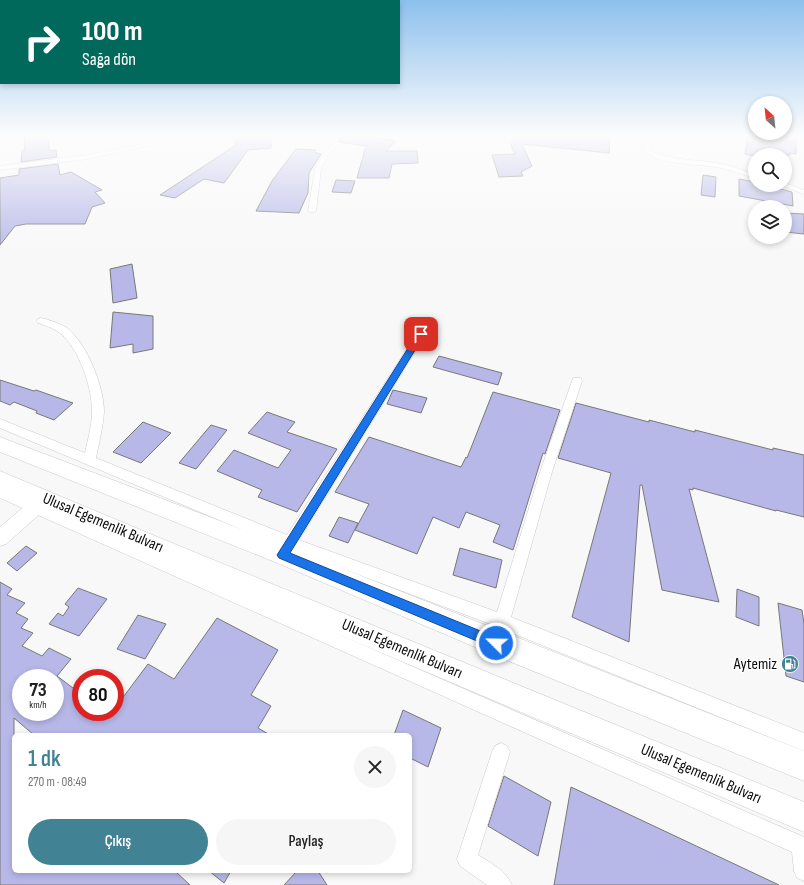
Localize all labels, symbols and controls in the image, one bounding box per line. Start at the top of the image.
text: 100 m [82,15,143,48]
icon: right [16,16,68,68]
text: Sağa dön [82,49,136,70]
north arrow [748,96,792,140]
map controls [748,96,792,244]
button: search [748,148,792,192]
button: layers [748,200,792,244]
pin [404,317,438,351]
icon: arrive [410,323,432,345]
street label: Ulusal Egemenlik Bulvarı [40,489,166,557]
street label: Ulusal Egemenlik Bulvarı [339,615,465,683]
position arrow [475,622,517,664]
fuel station icon: Aytemiz [780,654,800,674]
place label: Aytemiz [733,655,777,674]
speed limit sign: 80 [72,669,124,721]
text: 73 [29,678,47,702]
text: km/h [29,699,47,711]
street label: Ulusal Egemenlik Bulvarı [638,740,764,808]
text: 1 dk [28,744,61,773]
button: close [354,746,396,788]
text: 270 m · 08:49 [28,774,87,790]
button: Çıkış [28,819,208,865]
button: Paylaş [216,819,396,865]

